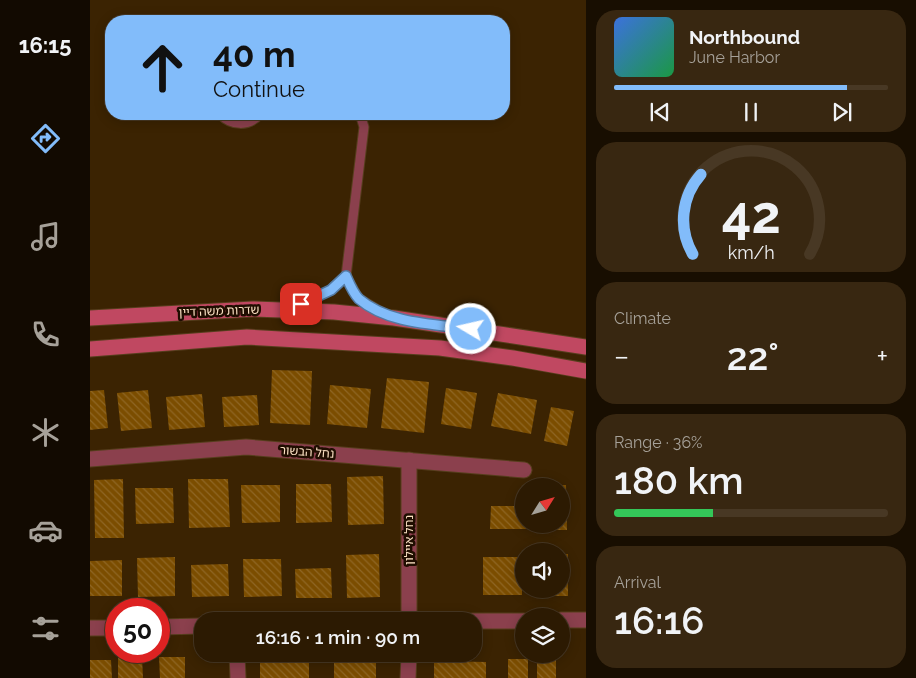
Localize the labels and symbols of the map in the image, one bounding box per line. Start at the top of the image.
pin [280,283,322,325]
position arrow [444,302,496,354]
street label: שדרות משה דיין [178,303,260,319]
street label: נחל הבשור [279,443,335,461]
north arrow [515,478,570,532]
street label: נחל איילון [402,515,416,565]
speed limit sign: 50 [105,598,170,663]

